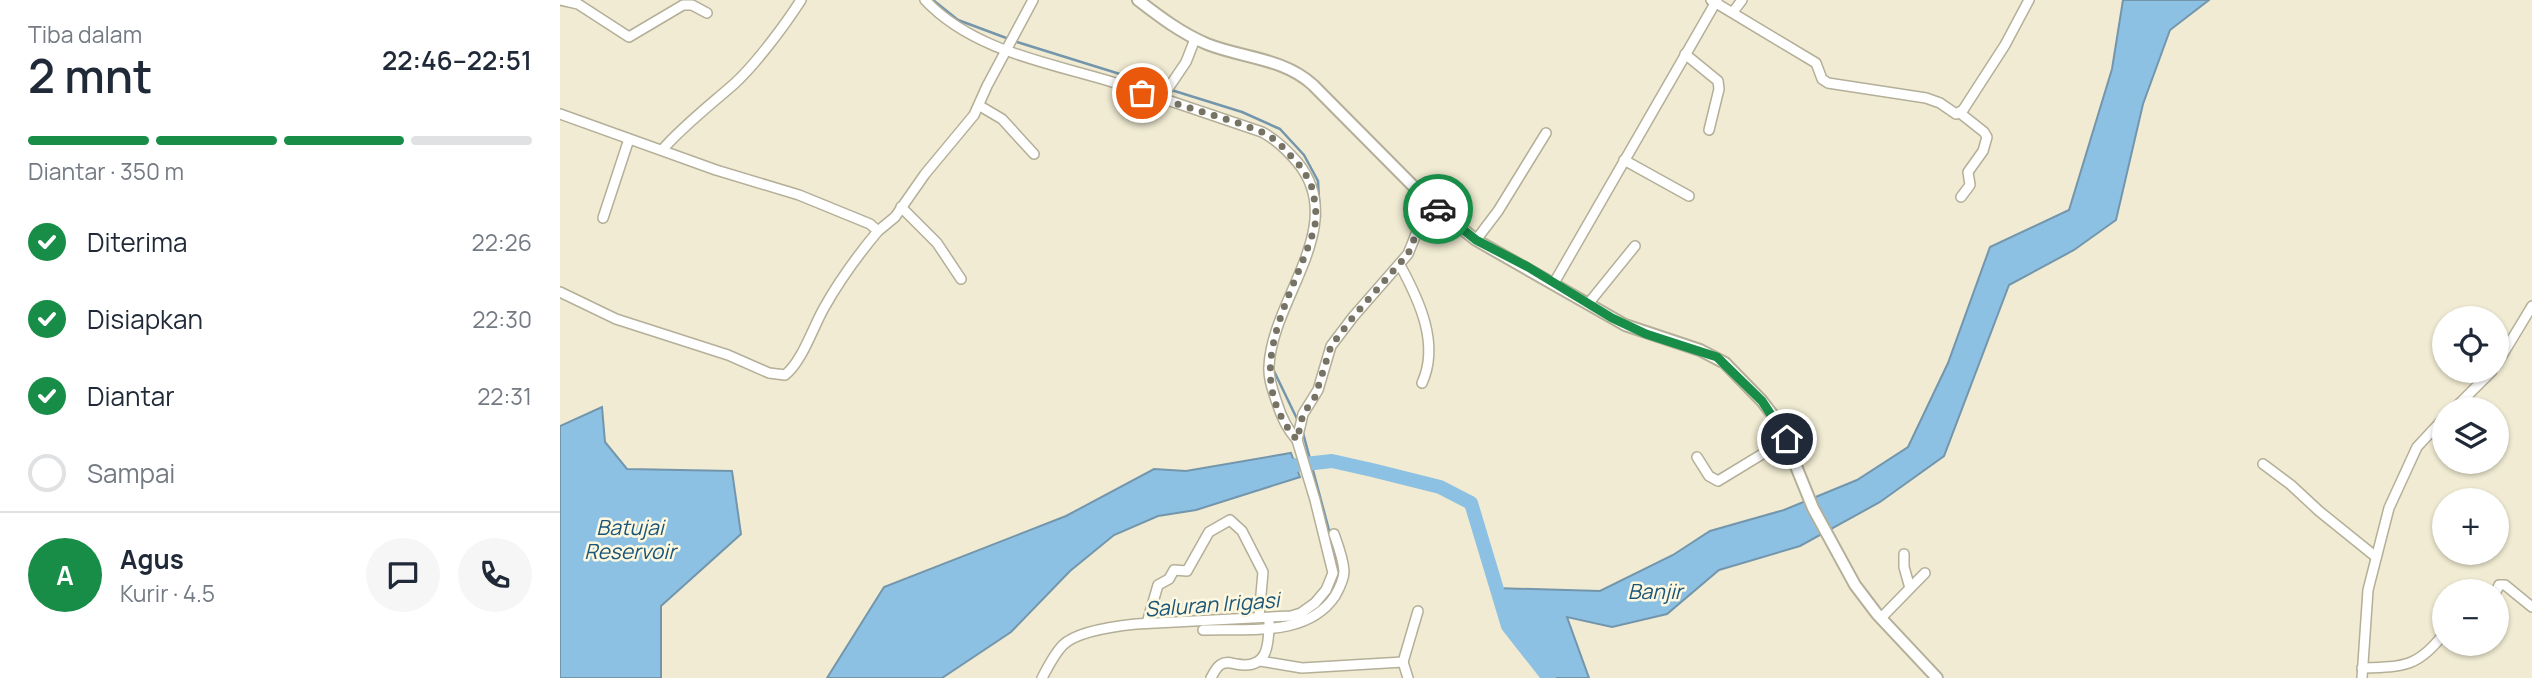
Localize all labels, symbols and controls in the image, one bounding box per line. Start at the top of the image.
text: Tiba dalam [28,18,142,50]
text: 22:46–22:51 [382,42,532,78]
text: 2 mnt [28,44,153,107]
pin [1112,63,1172,123]
icon: bag [1123,74,1161,112]
text: Diantar · 350 m [28,155,184,187]
courier [1403,174,1473,244]
icon: car [1419,190,1457,228]
icon: check [28,223,66,261]
text: Diterima [87,224,188,260]
text: 22:26 [472,226,532,258]
icon: check [28,300,66,338]
text: Disiapkan [87,301,203,337]
text: 22:30 [472,303,532,335]
map controls [2432,306,2509,656]
button: locate [2432,306,2509,383]
icon: check [28,377,66,415]
text: Diantar [87,378,175,414]
text: 22:31 [477,380,532,412]
button: layers [2432,397,2509,474]
pin [1757,409,1817,469]
icon: home [1768,420,1806,458]
text: Sampai [87,455,175,491]
button: + [2432,488,2509,565]
water label: Batujai Reservoir [584,513,678,565]
button: chat [366,538,440,612]
button: phone [458,538,532,612]
text: Agus [120,541,184,577]
text: A [56,557,74,593]
text: Kurir · 4.5 [120,577,215,609]
water label: Banjir [1628,577,1685,605]
button: − [2432,579,2509,656]
water label: Saluran Irigasi [1144,585,1283,623]

